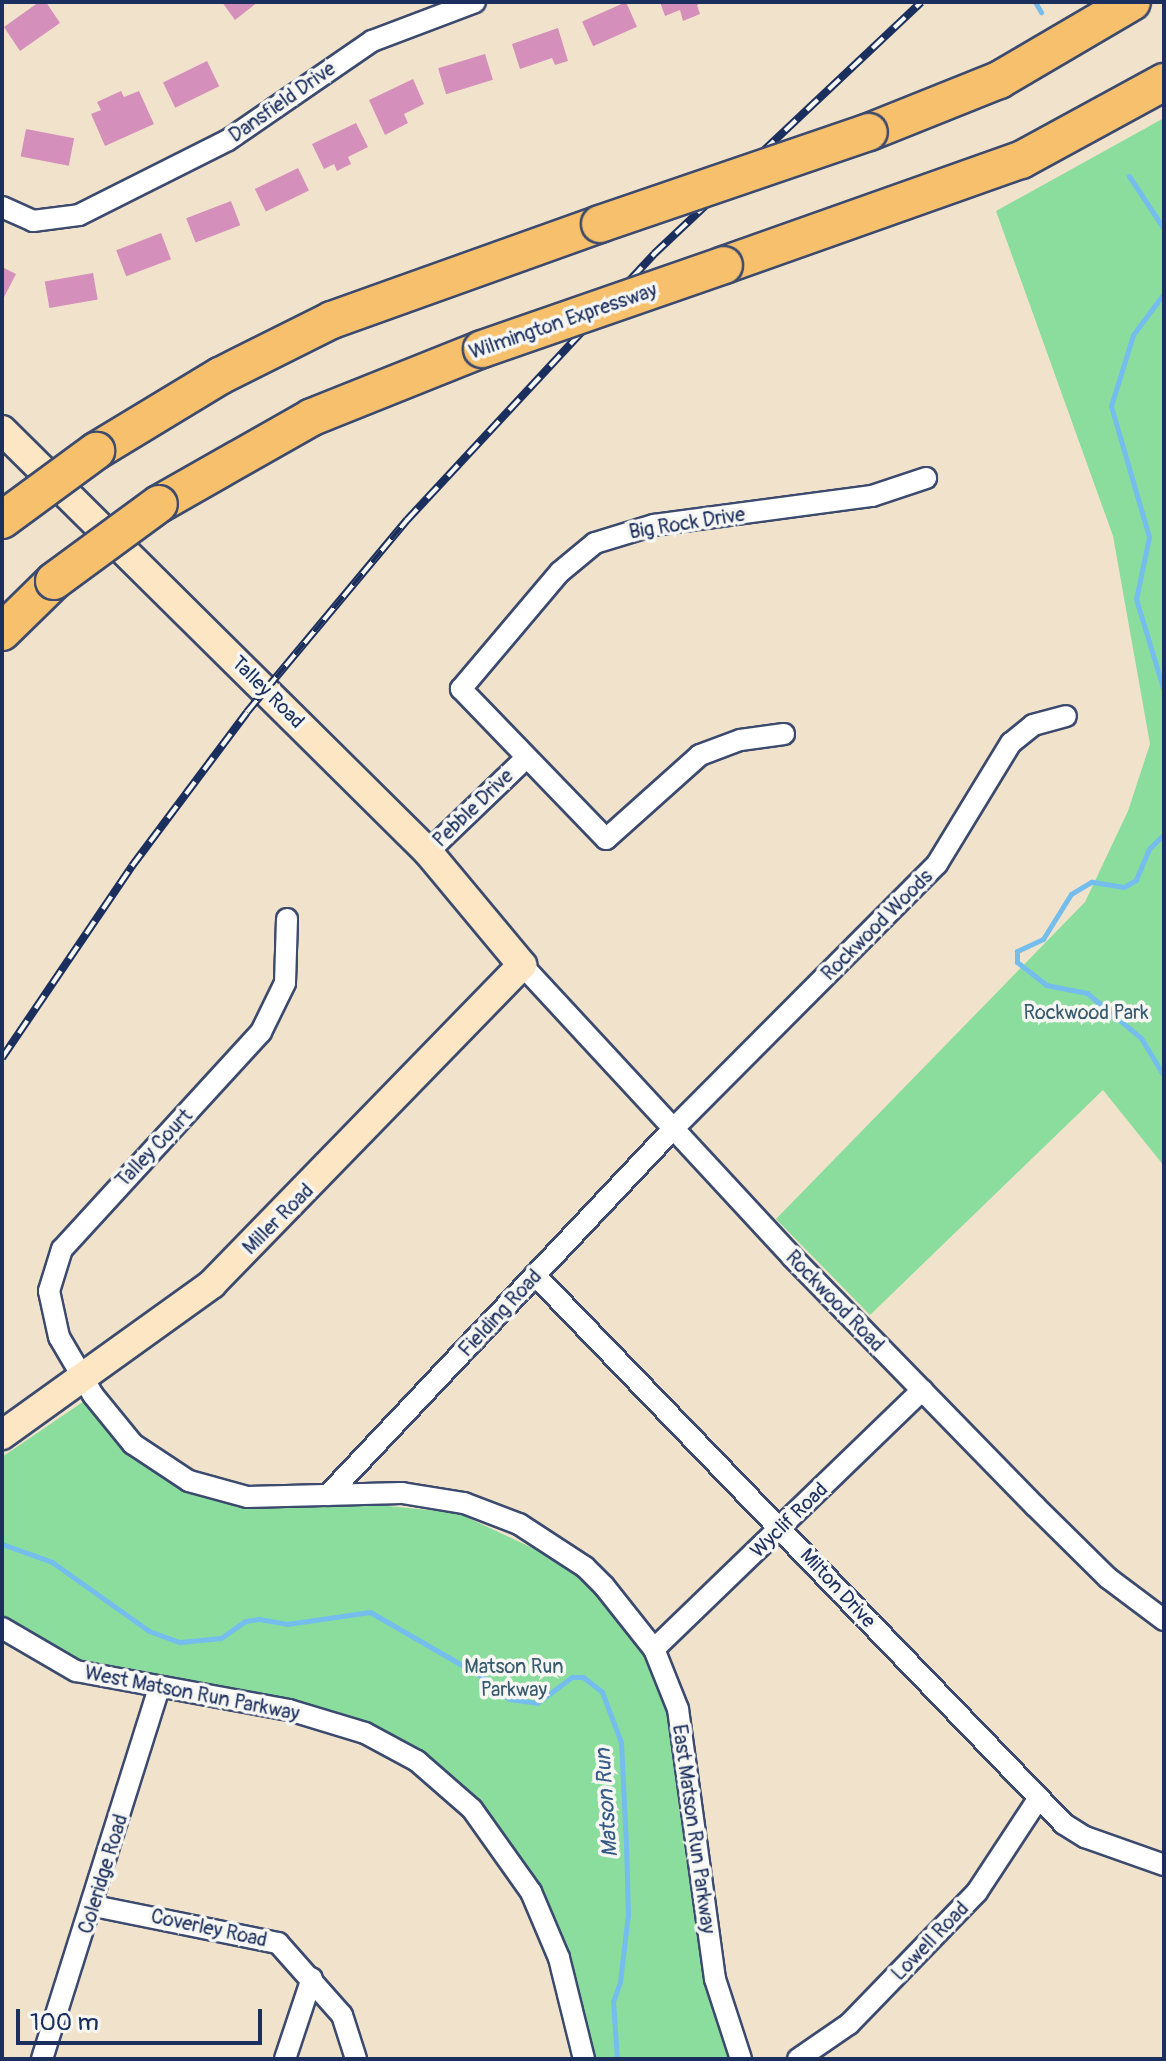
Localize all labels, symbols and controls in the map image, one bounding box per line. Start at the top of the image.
street label: Dansfield Drive [224,57,340,147]
street label: Wilmington Expressway [466,278,660,364]
street label: Big Rock Drive [627,502,747,544]
street label: Talley Road [227,651,309,733]
street label: Pebble Drive [428,764,518,852]
street label: Rockwood Woods [816,864,938,986]
park label: Rockwood Park [1024,1000,1148,1024]
street label: Talley Court [111,1104,197,1192]
street label: Miller Road [238,1179,318,1259]
street label: Rockwood Road [781,1245,889,1357]
street label: Fielding Road [454,1264,546,1362]
street label: Wyclif Road [745,1477,833,1563]
street label: Milton Drive [795,1543,881,1633]
park label: Matson Run Parkway [464,1655,564,1702]
street label: West Matson Run Parkway [83,1660,301,1726]
street label: East Matson Run Parkway [667,1723,721,1935]
water label: Matson Run [590,1748,624,1858]
street label: Coleridge Road [73,1811,133,1937]
street label: Lowell Road [886,1897,974,1985]
street label: Coverley Road [149,1904,269,1952]
scale bar [20,1993,266,2043]
text: 100 m [30,2008,99,2037]

